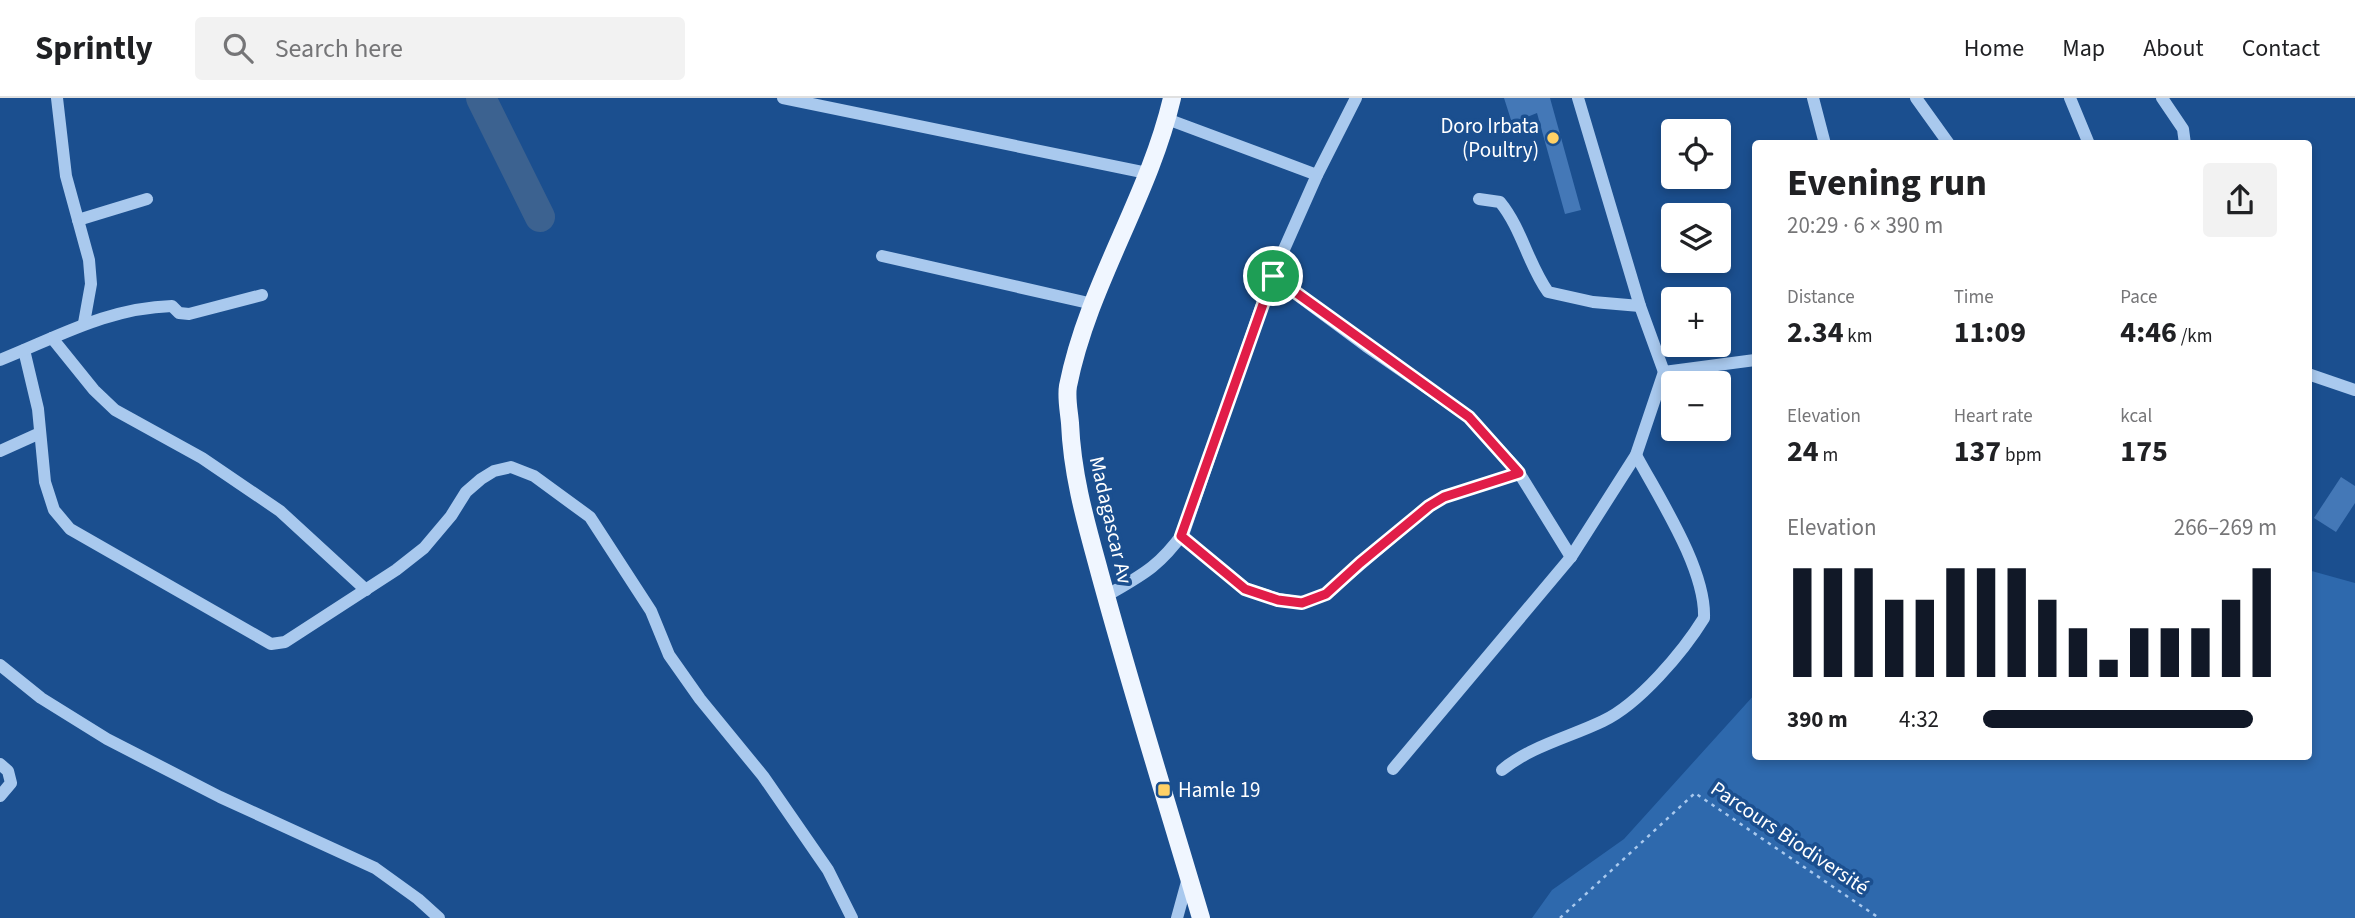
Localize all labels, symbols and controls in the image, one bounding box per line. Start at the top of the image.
search box [195,17,685,80]
text: Sprintly [35,25,153,72]
icon: search [219,29,257,67]
text: Search here [275,30,403,67]
text: Home [1964,31,2024,66]
text: Map [2062,31,2105,66]
text: About [2143,31,2204,66]
text: Contact [2242,31,2320,66]
place label: Doro Irbata (Poultry) [1440,111,1539,165]
map controls [1661,119,1731,441]
button: locate [1661,119,1731,189]
marker: Doro Irbata (Poultry) [1545,130,1561,146]
text: Evening run [1787,156,1987,210]
button: share [2203,163,2277,237]
button: layers [1661,203,1731,273]
text: 20:29 · 6 × 390 m [1787,209,1943,242]
pin [1243,246,1303,306]
icon: arrive [1254,257,1292,295]
text: Distance [1787,284,1855,311]
text: Time [1954,284,1994,311]
text: Pace [2120,284,2158,311]
button: + [1661,287,1731,357]
text: 2.34 [1787,311,1844,354]
text: 11:09 [1954,311,2026,354]
text: 4:46 [2120,311,2177,354]
text: km [1844,323,1873,350]
text: /km [2177,323,2212,350]
button: − [1661,371,1731,441]
text: Elevation [1787,403,1861,430]
text: Heart rate [1954,403,2033,430]
text: kcal [2120,403,2152,430]
text: 24 [1787,430,1819,473]
text: 137 [1954,430,2001,473]
text: 175 [2120,430,2168,473]
text: m [1819,442,1838,469]
text: bpm [2001,442,2042,469]
street label: Madagascar Av [1082,453,1140,587]
text: Elevation [1787,511,1877,544]
text: 266–269 m [2174,511,2277,544]
text: 390 m [1787,703,1848,736]
text: 4:32 [1899,703,1939,736]
street label: Parcours Biodiversité [1705,774,1875,902]
place label: Hamle 19 [1178,775,1261,805]
marker: Hamle 19 [1156,782,1172,798]

